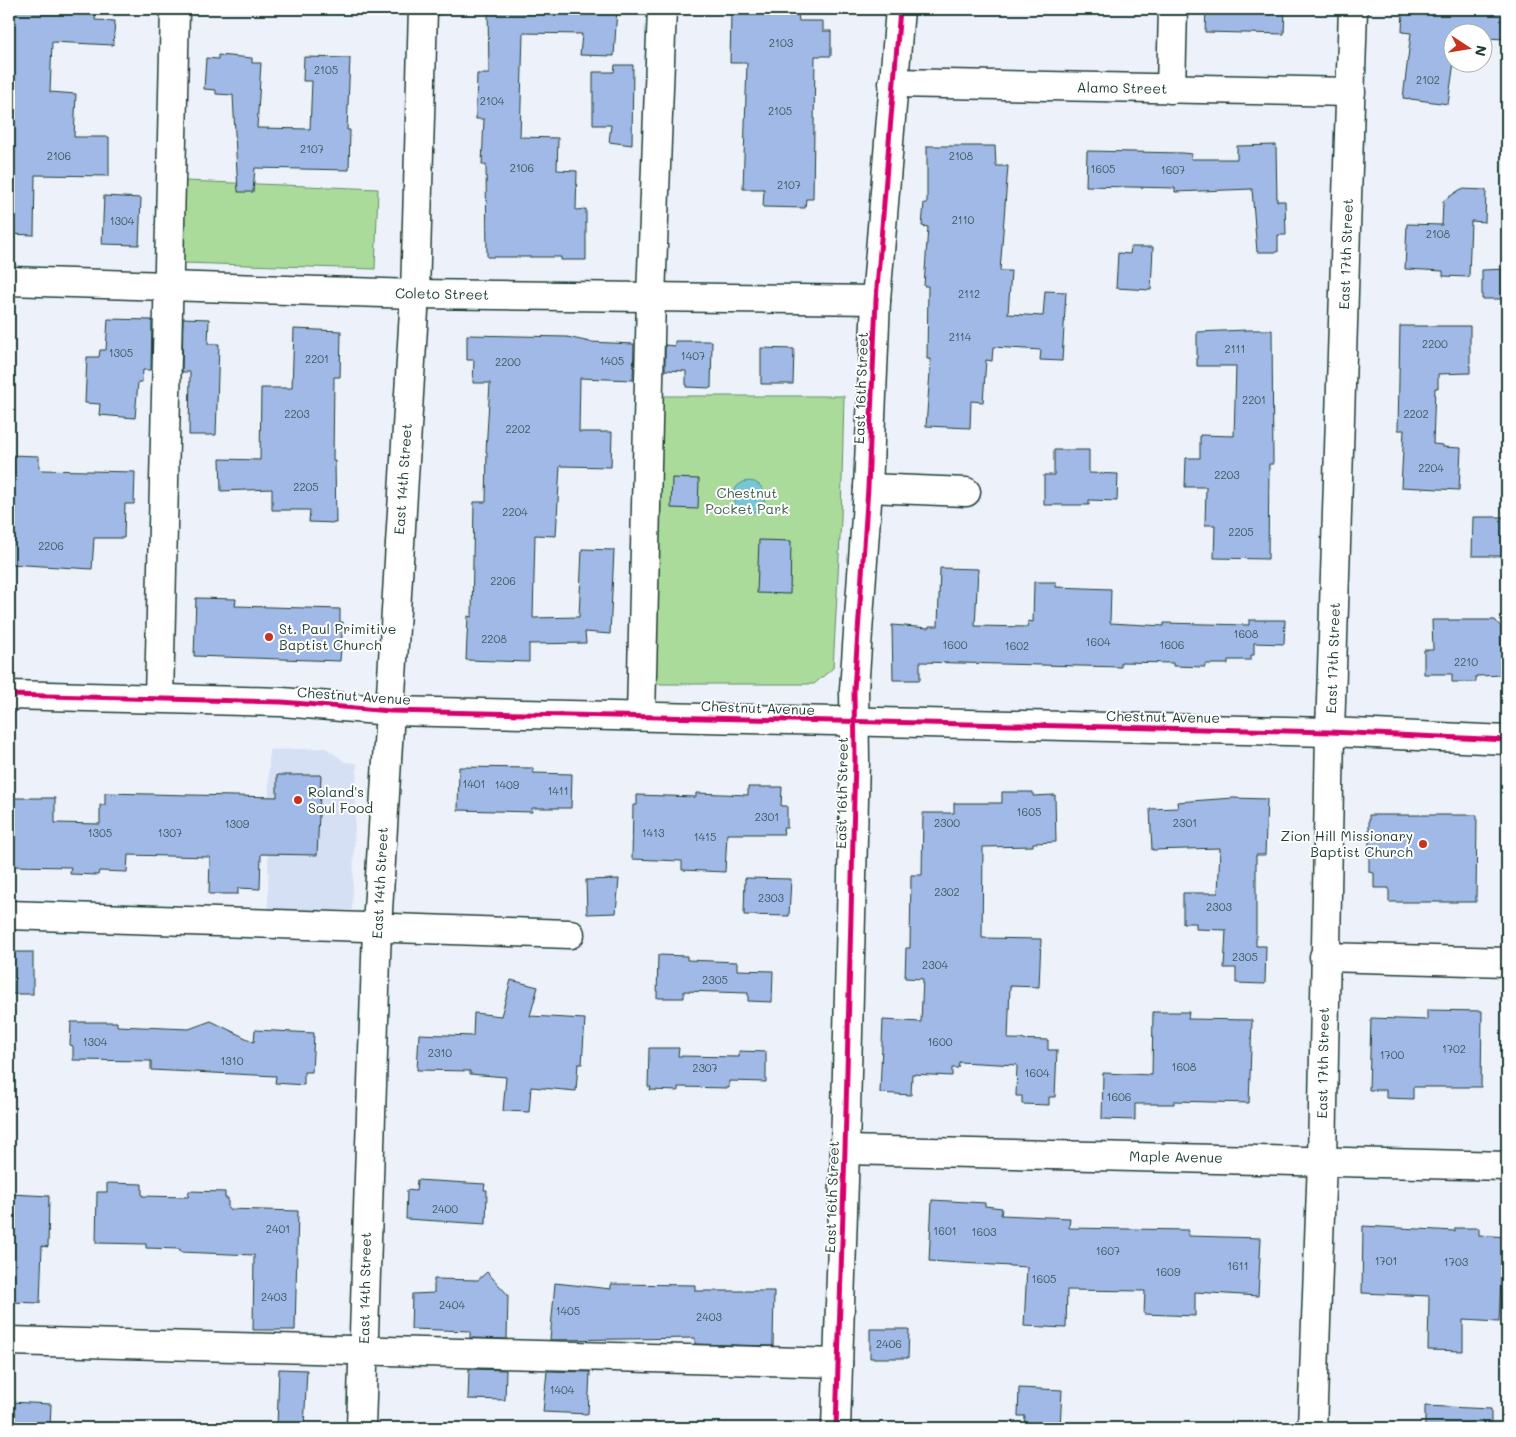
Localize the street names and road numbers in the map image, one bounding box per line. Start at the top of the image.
street label: Alamo Street [1077,77,1167,98]
street label: East 17th Street [1334,198,1357,310]
street label: Coleto Street [395,283,489,304]
street label: East 16th Street [849,332,872,444]
street label: East 14th Street [389,423,416,535]
street label: East 17th Street [1321,602,1344,714]
street label: Chestnut Avenue [297,682,412,709]
street label: Chestnut Avenue [701,696,815,719]
street label: Chestnut Avenue [1106,706,1220,727]
street label: East 16th Street [831,737,852,849]
street label: East 14th Street [367,827,392,939]
street label: East 17th Street [1312,1007,1333,1119]
street label: East 16th Street [820,1141,843,1253]
street label: Maple Avenue [1129,1146,1223,1167]
street label: East 14th Street [354,1232,375,1344]

